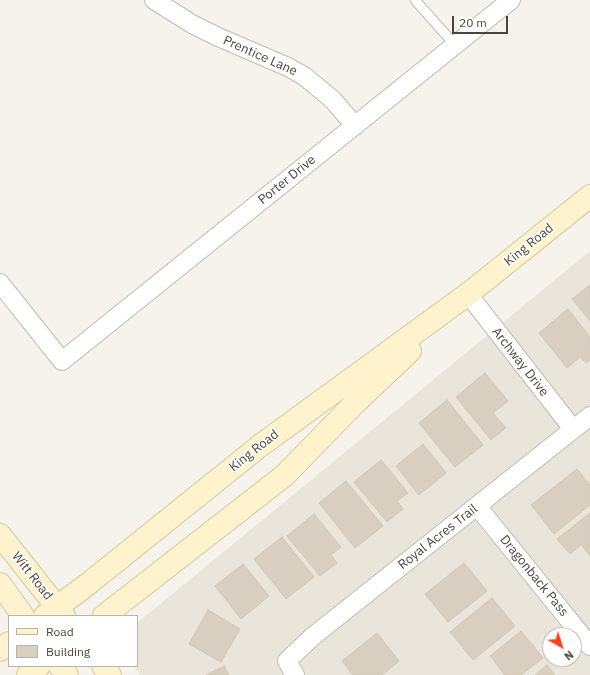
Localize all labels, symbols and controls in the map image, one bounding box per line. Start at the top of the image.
scale bar [454,8,510,34]
text: 20 m [459,15,487,30]
street label: Prentice Lane [221,33,299,79]
street label: Porter Drive [255,152,319,208]
street label: King Road [501,220,557,270]
street label: Archway Drive [488,324,552,400]
street label: King Road [226,427,282,475]
street label: Royal Acres Trail [395,501,481,573]
street label: Dragonback Pass [496,532,572,620]
street label: Witt Road [8,549,56,603]
legend [8,615,138,667]
text: Road [46,624,74,639]
north arrow [542,627,582,667]
text: Building [46,644,90,659]
text: N [561,648,576,663]

